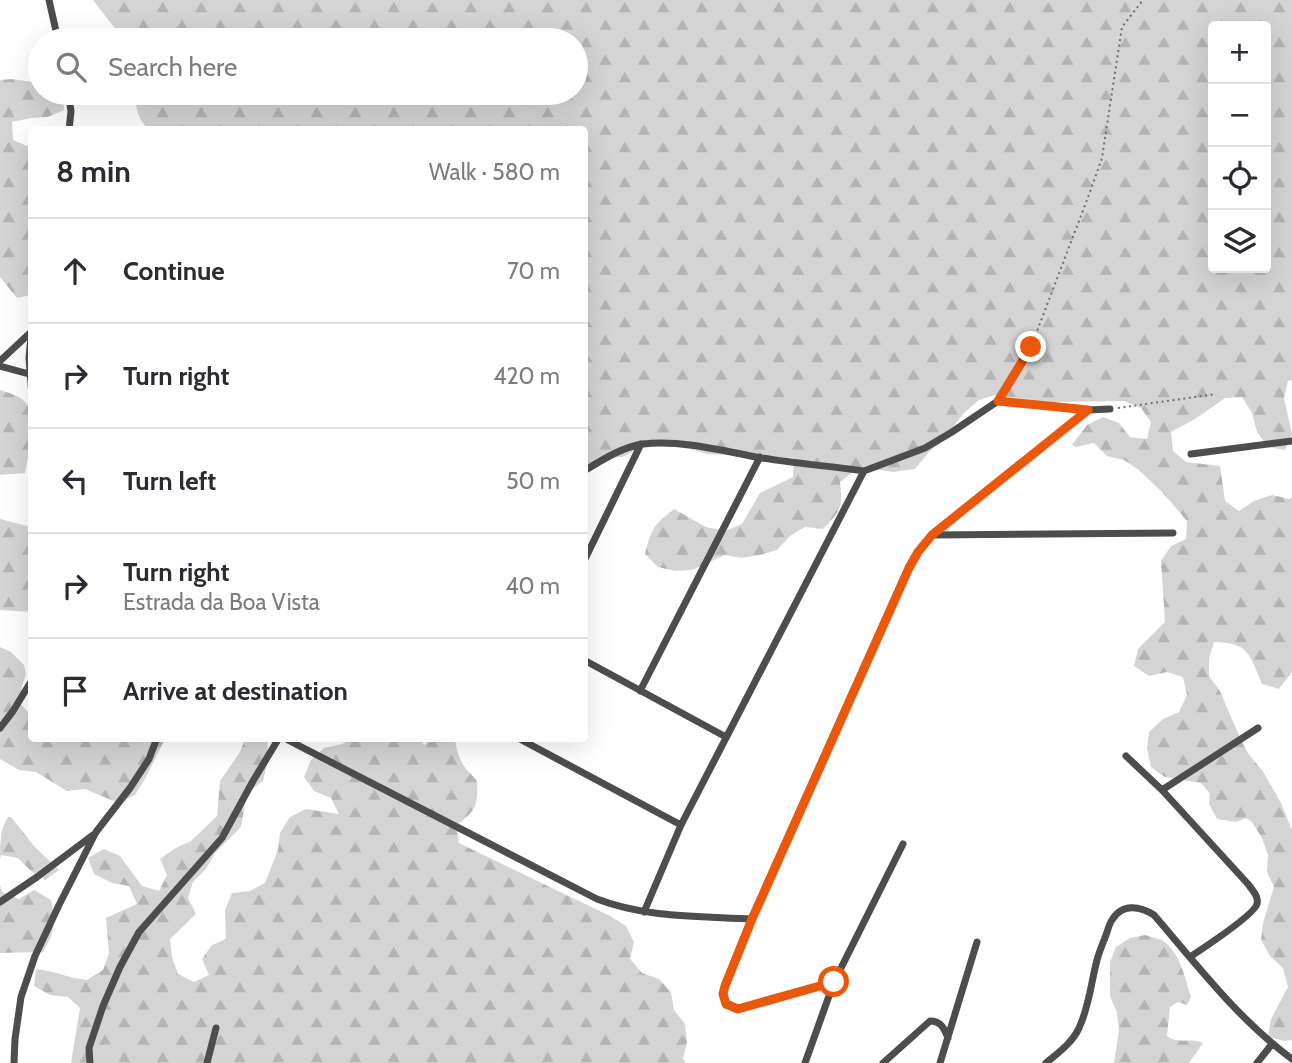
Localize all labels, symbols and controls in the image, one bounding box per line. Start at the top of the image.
map controls [1208,21,1271,273]
button: + [1208,21,1271,84]
search box [28,28,588,105]
icon: search [52,48,90,86]
text: Search here [108,51,237,83]
button: − [1208,84,1271,147]
button: locate [1208,147,1271,210]
text: 8 min [56,153,131,190]
text: Walk · 580 m [429,158,560,186]
button: layers [1208,210,1271,273]
icon: ahead [56,252,94,290]
text: Continue [123,255,225,287]
text: 70 m [507,257,560,285]
route end [1015,331,1046,362]
icon: right [56,357,94,395]
text: Turn right [123,360,229,392]
text: 420 m [493,362,560,390]
icon: left [56,462,94,500]
text: Turn left [123,465,216,497]
text: 50 m [506,467,560,495]
text: Turn right [123,556,229,588]
icon: right [56,567,94,605]
text: 40 m [505,572,560,600]
text: Estrada da Boa Vista [123,588,320,616]
icon: arrive [56,672,94,710]
text: Arrive at destination [123,675,348,707]
route start [818,966,849,997]

